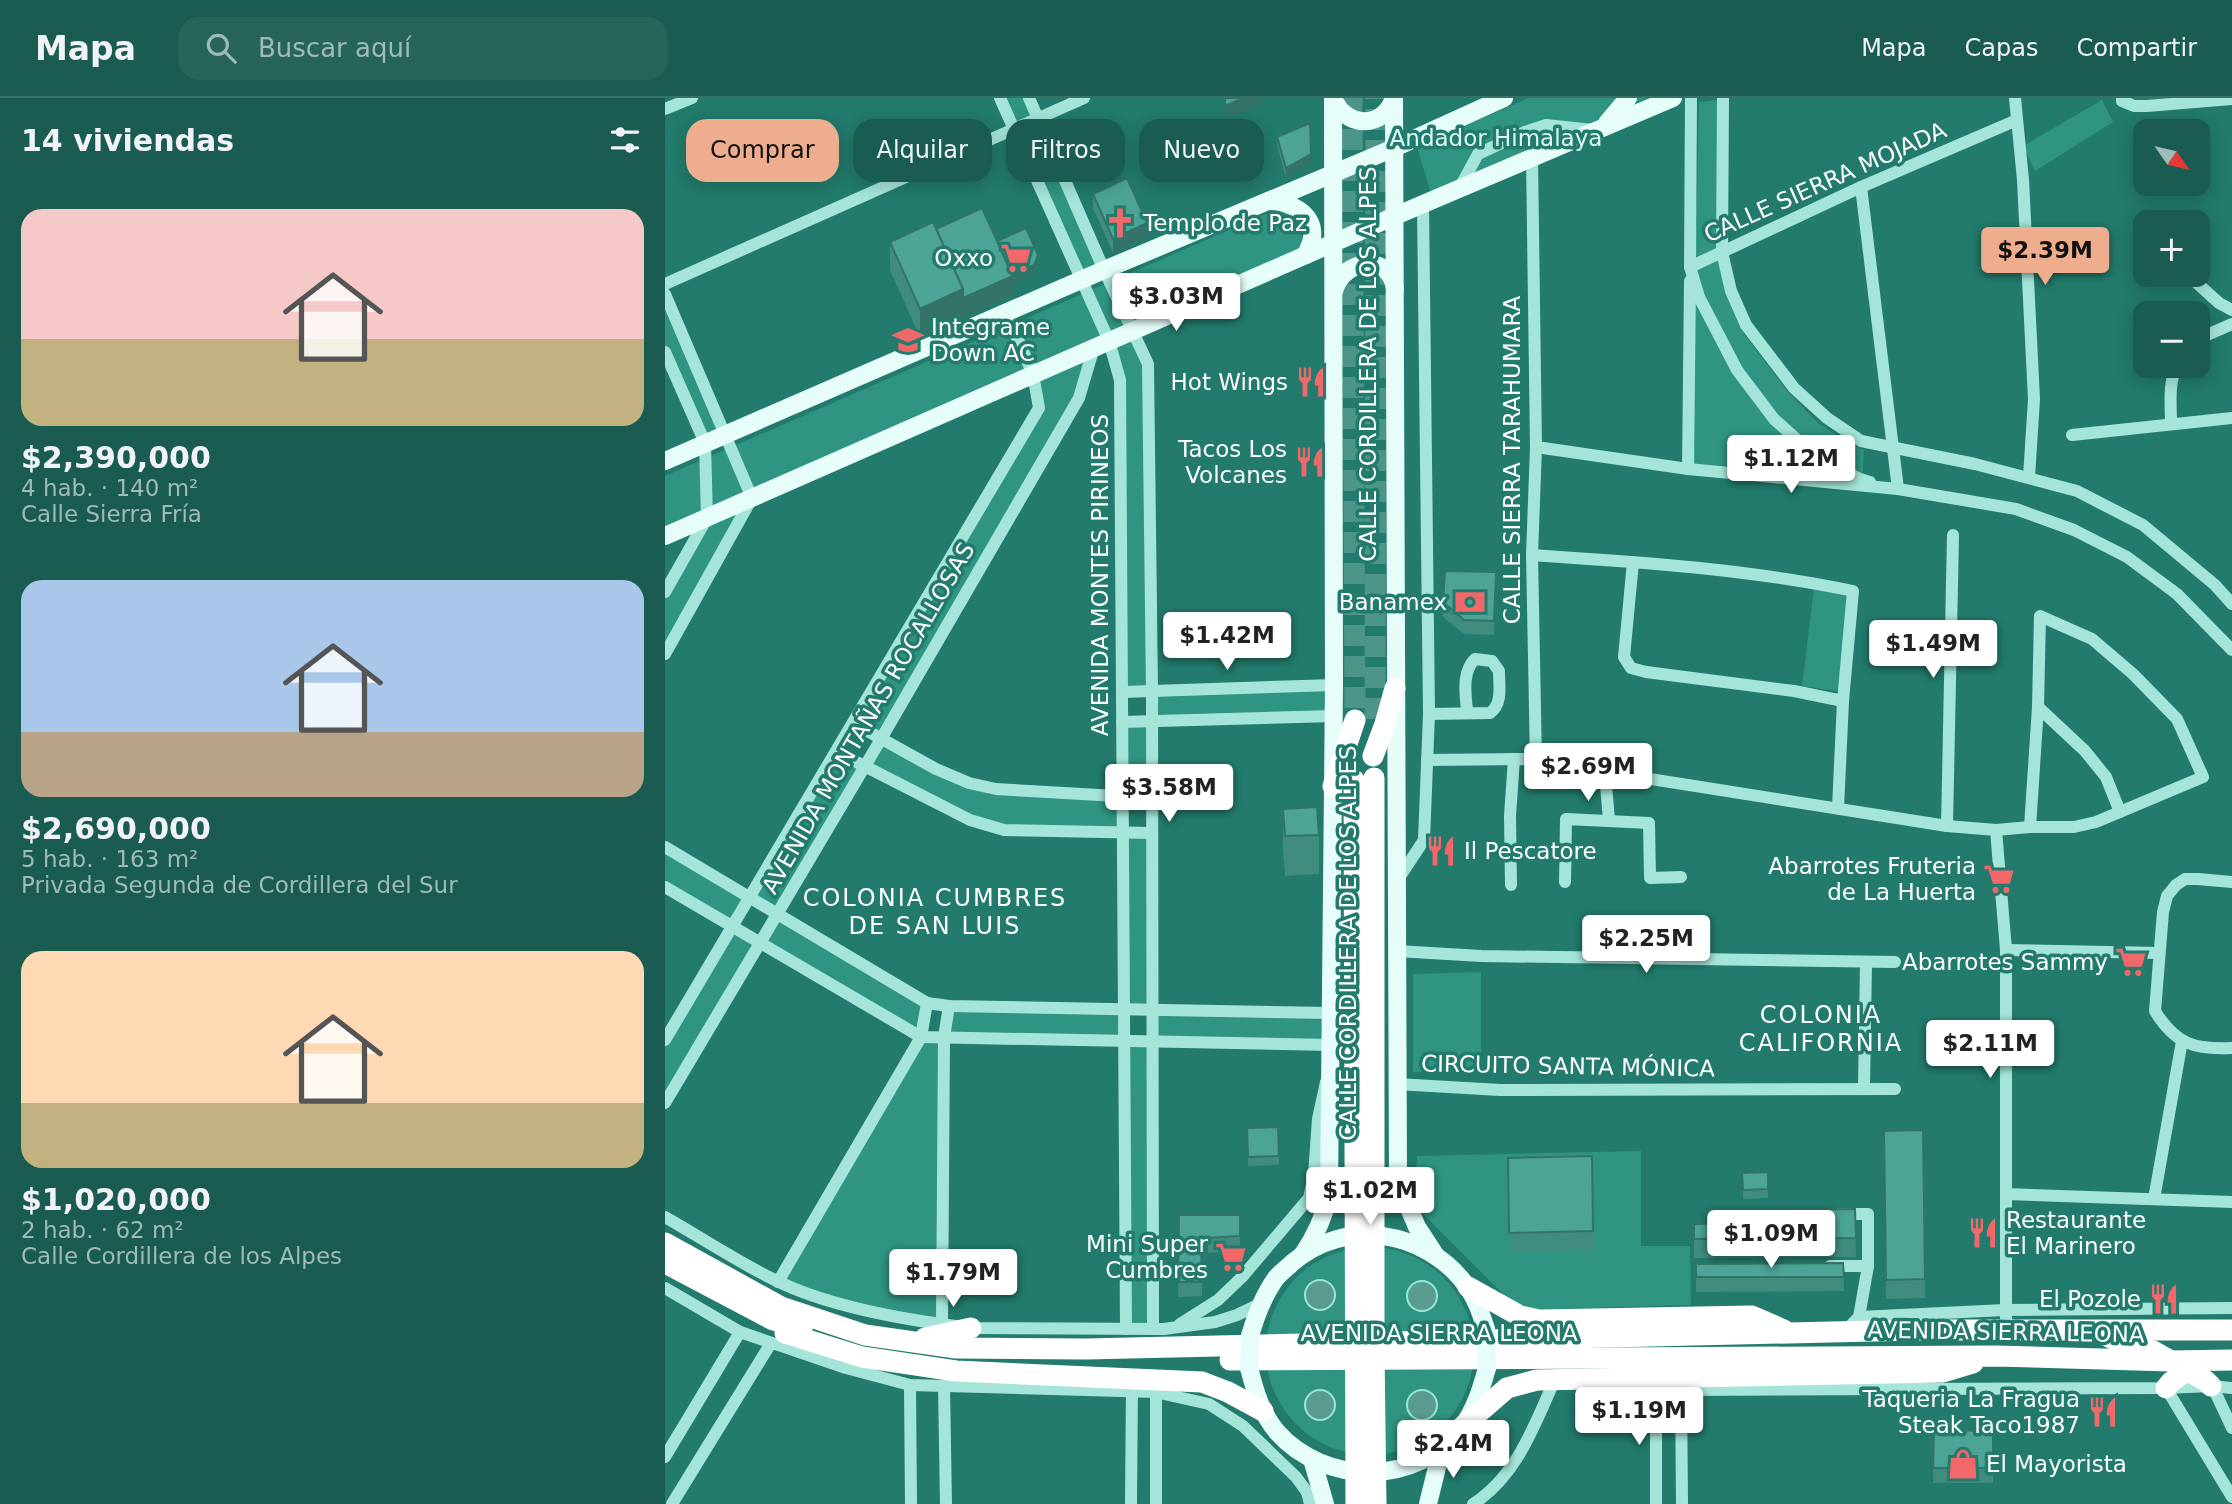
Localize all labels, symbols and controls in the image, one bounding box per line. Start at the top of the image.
search box [178,17,668,80]
text: Mapa [35,29,136,68]
icon: search [202,29,240,67]
text: Buscar aquí [258,33,411,63]
text: Mapa [1861,34,1927,62]
text: Capas [1965,34,2038,62]
text: Compartir [2076,34,2197,62]
street label: CALLE SIERRA MOJADA [1700,117,1950,247]
chip: Comprar [686,119,839,182]
chip: Alquilar [853,119,992,182]
chip: Filtros [1006,119,1125,182]
chip: Nuevo [1139,119,1264,182]
north arrow [2133,119,2210,196]
map controls [2133,119,2210,378]
icon: filters [606,121,644,159]
text: 14 viviendas [21,123,234,158]
park label: Andador Himalaya [1390,125,1602,151]
street label: CALLE CORDILLERA DE LOS ALPES [1355,166,1381,562]
church icon: Templo de Paz [1103,206,1137,240]
place label: Templo de Paz [1142,210,1307,236]
button: + [2133,210,2210,287]
pin: $2.39M [1988,228,2102,287]
text: $2.39M [1997,237,2093,263]
supermarket icon: Oxxo [999,241,1033,275]
place label: Oxxo [934,245,993,271]
icon: home [270,254,396,380]
pin: $3.03M [1119,274,1233,333]
text: $3.03M [1128,283,1224,309]
street label: CALLE SIERRA TARAHUMARA [1499,295,1525,624]
button: − [2133,301,2210,378]
place label: Integrame Down AC [931,314,1050,366]
school or university icon: Integrame Down AC [891,323,925,357]
restaurant icon: Hot Wings [1294,365,1328,399]
place label: Hot Wings [1171,369,1288,395]
street label: AVENIDA MONTES PIRINEOS [1087,414,1113,736]
place label: Tacos Los Volcanes [1177,436,1287,488]
pin: $1.12M [1734,436,1848,495]
text: $2,390,000 [21,440,211,475]
restaurant icon: Tacos Los Volcanes [1293,445,1327,479]
text: $1.12M [1743,445,1839,471]
text: 4 hab. · 140 m² [21,475,198,501]
text: Calle Sierra Fría [21,501,202,527]
street label: AVENIDA MONTAÑAS ROCALLOSAS [756,537,980,898]
bank icon: Banamex [1453,585,1487,619]
place label: Banamex [1339,589,1447,615]
pin: $1.42M [1170,612,1284,672]
pin: $1.49M [1876,620,1990,680]
text: $1.42M [1179,622,1275,648]
icon: home [270,625,396,751]
text: $1.49M [1885,630,1981,656]
pin: $2.69M [1531,744,1645,803]
street label: CALLE CORDILLERA DE LOS ALPES [1335,745,1361,1141]
text: $2.69M [1540,753,1636,779]
pin: $3.58M [1112,764,1226,824]
text: $3.58M [1121,774,1217,800]
text: $2,690,000 [21,811,211,846]
restaurant icon: Il Pescatore [1424,834,1458,868]
place label: Il Pescatore [1464,838,1597,864]
text: 5 hab. · 163 m² [21,846,198,872]
place label: Abarrotes Fruteria de La Huerta [1768,853,1976,905]
supermarket icon: Abarrotes Fruteria de La Huerta [1982,862,2016,896]
text: Privada Segunda de Cordillera del Sur [21,872,458,898]
district label: COLONIA CUMBRES DE SAN LUIS [803,884,1067,940]
pin: $2.25M [1589,916,1703,975]
text: $2.25M [1598,925,1694,951]
supermarket icon: Abarrotes Sammy [2114,945,2148,979]
place label: Abarrotes Sammy [1902,949,2108,975]
icon: home [270,996,396,1122]
district label: COLONIA CALIFORNIA [1739,1001,1903,1057]
pin: $2.11M [1933,1020,2047,1080]
text: $2.11M [1942,1030,2038,1056]
street label: CIRCUITO SANTA MÓNICA [1421,1049,1715,1082]
pin: $1.02M [1313,1168,1427,1227]
text: $1.02M [1322,1177,1418,1203]
text: $1,020,000 [21,1182,211,1217]
place label: Restaurante El Marinero [2006,1207,2146,1259]
pin: $1.09M [1714,1210,1828,1270]
restaurant icon: Restaurante El Marinero [1966,1216,2000,1250]
text: 2 hab. · 62 m² [21,1217,184,1243]
text: $1.09M [1723,1220,1819,1246]
place label: Mini Super Cumbres [1086,1231,1209,1283]
supermarket icon: Mini Super Cumbres [1214,1240,1248,1274]
text: Calle Cordillera de los Alpes [21,1243,342,1269]
pin: $1.79M [896,1250,1010,1309]
text: $1.79M [905,1259,1001,1285]
restaurant icon: El Pozole [2147,1282,2181,1316]
place label: El Pozole [2039,1286,2141,1312]
street label: AVENIDA SIERRA LEONA [1867,1317,2145,1347]
street label: AVENIDA SIERRA LEONA [1300,1320,1578,1346]
place label: Taqueria La Fragua Steak Taco1987 [1861,1386,2080,1438]
pin: $1.19M [1582,1388,1696,1447]
restaurant icon: Taqueria La Fragua Steak Taco1987 [2086,1395,2120,1429]
text: $1.19M [1591,1397,1687,1423]
pin: $2.4M [1404,1420,1502,1480]
text: $2.4M [1413,1430,1493,1456]
shop icon: El Mayorista [1946,1447,1980,1481]
place label: El Mayorista [1986,1451,2127,1477]

